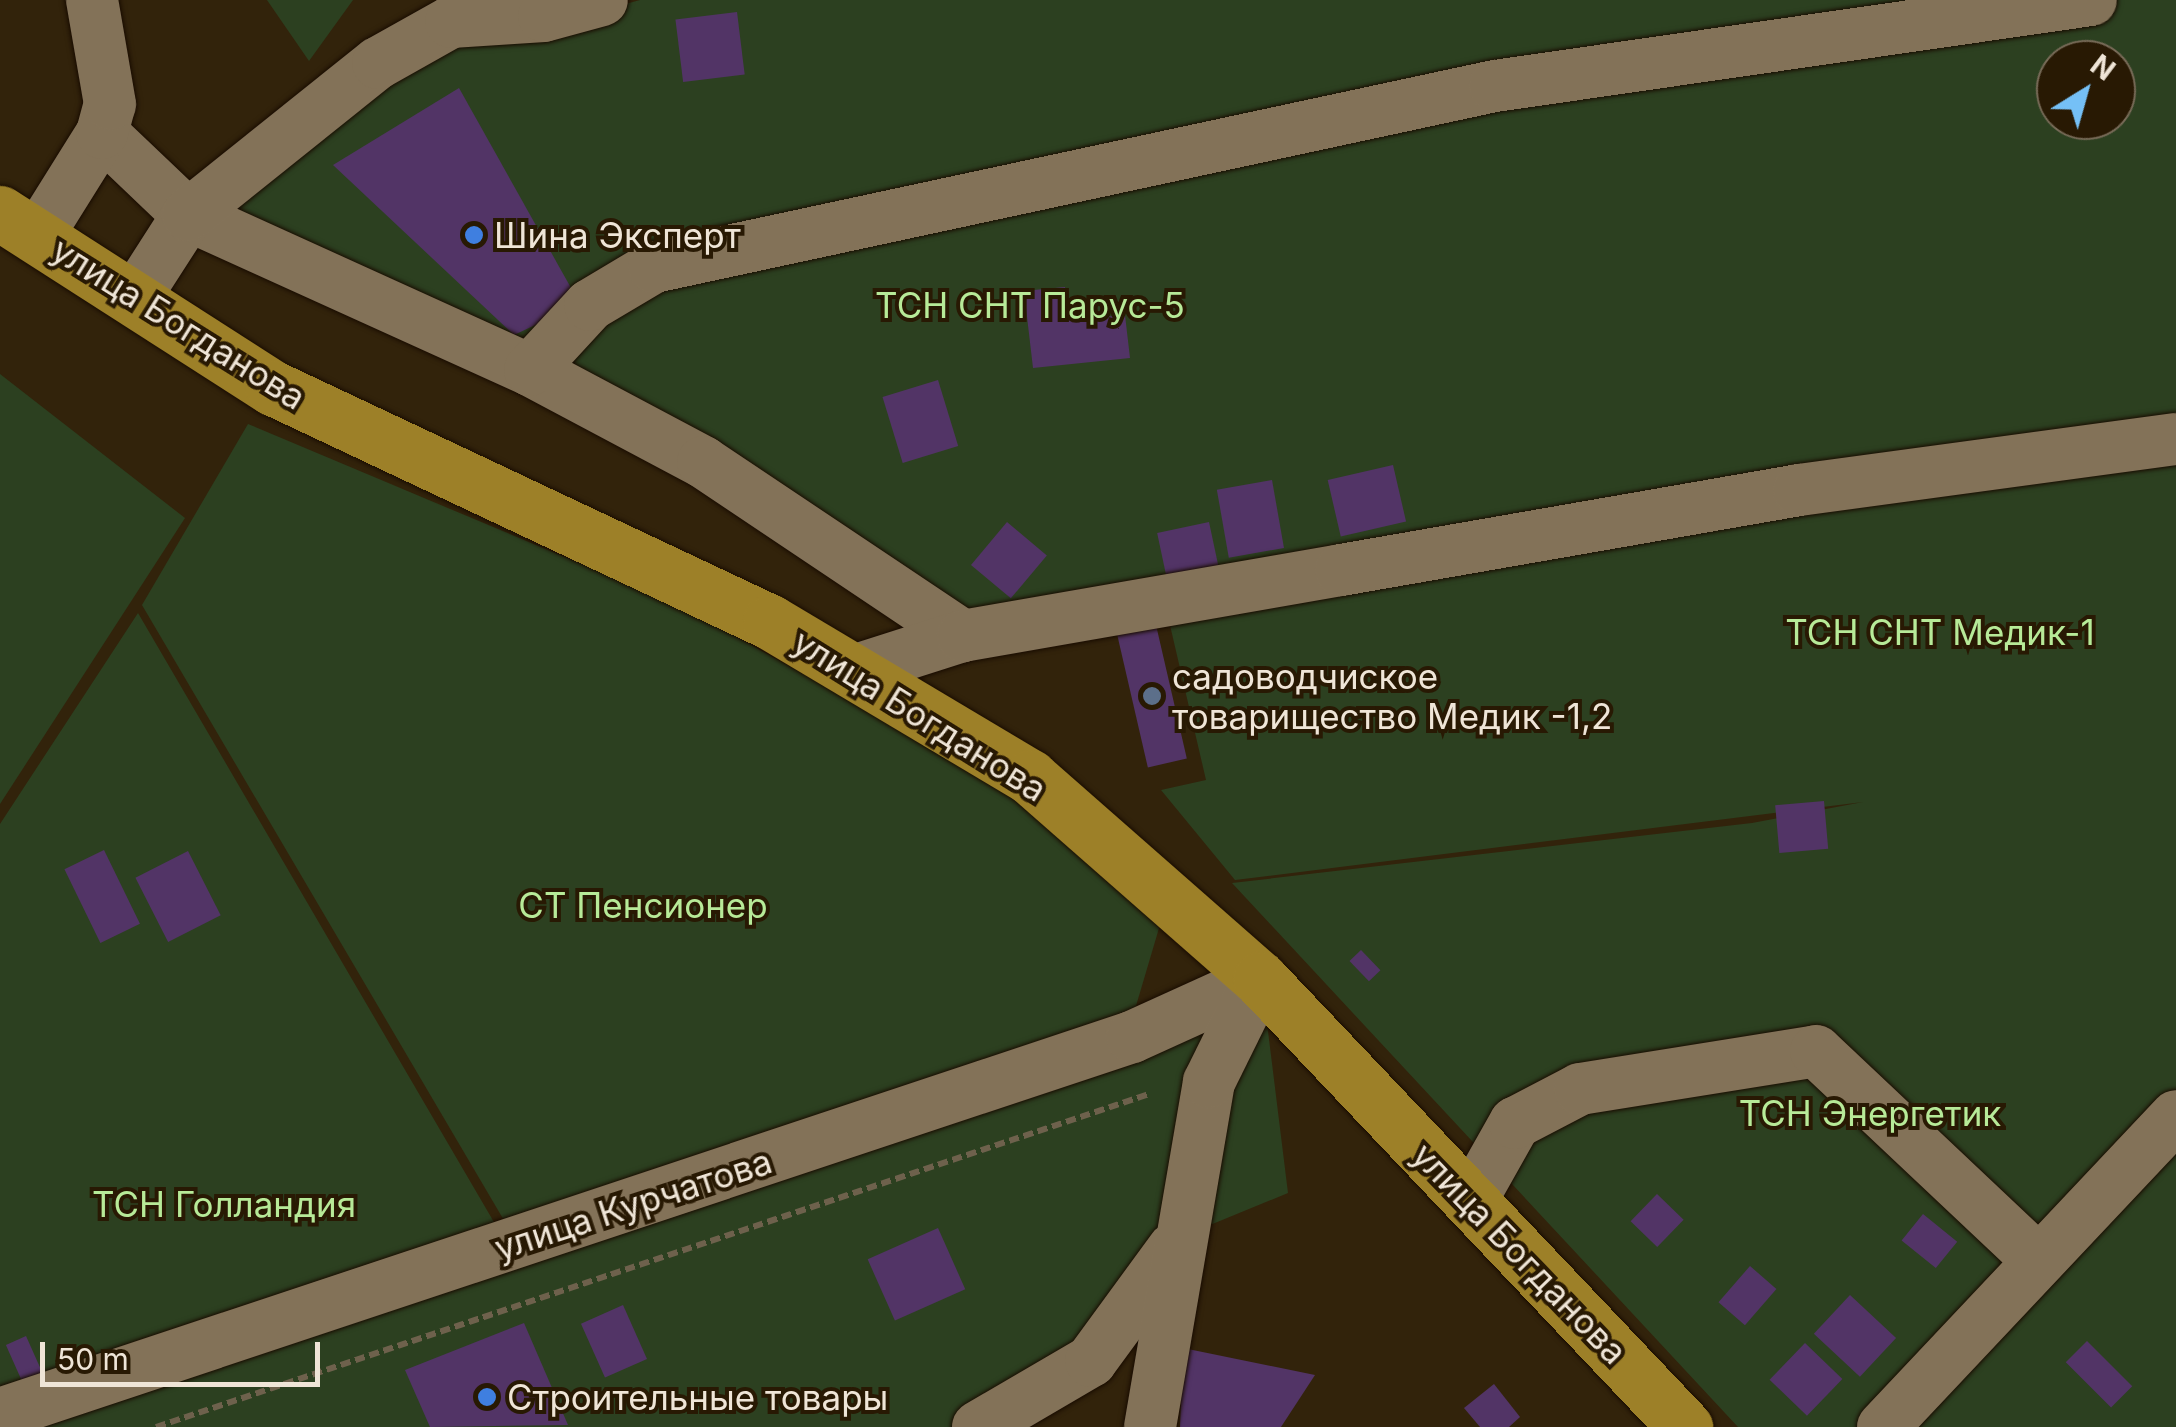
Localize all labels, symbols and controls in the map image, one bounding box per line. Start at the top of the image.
north arrow [2036,40,2136,140]
text: N [2084,48,2122,88]
place label: Шина Эксперт [494,214,741,256]
marker: Шина Эксперт [463,224,485,246]
street label: улица Богданова [45,228,313,418]
park label: ТСН СНТ Парус-5 [875,284,1185,326]
park label: ТСН СНТ Медик-1 [1785,611,2095,653]
street label: улица Богданова [786,620,1054,810]
place label: садоводчиское товарищество Медик -1,2 [1172,655,1612,737]
marker: садоводчиское товарищество Медик -1,2 [1141,685,1163,707]
park label: СТ Пенсионер [518,884,768,926]
park label: ТСН Энергетик [1739,1092,2001,1134]
street label: улица Богданова [1404,1134,1636,1372]
street label: улица Курчатова [489,1139,777,1269]
park label: ТСН Голландия [92,1183,356,1225]
scale bar [45,1322,325,1384]
text: 50 m [57,1341,129,1377]
place label: Строительные товары [507,1376,888,1418]
marker: Строительные товары [476,1386,498,1408]

